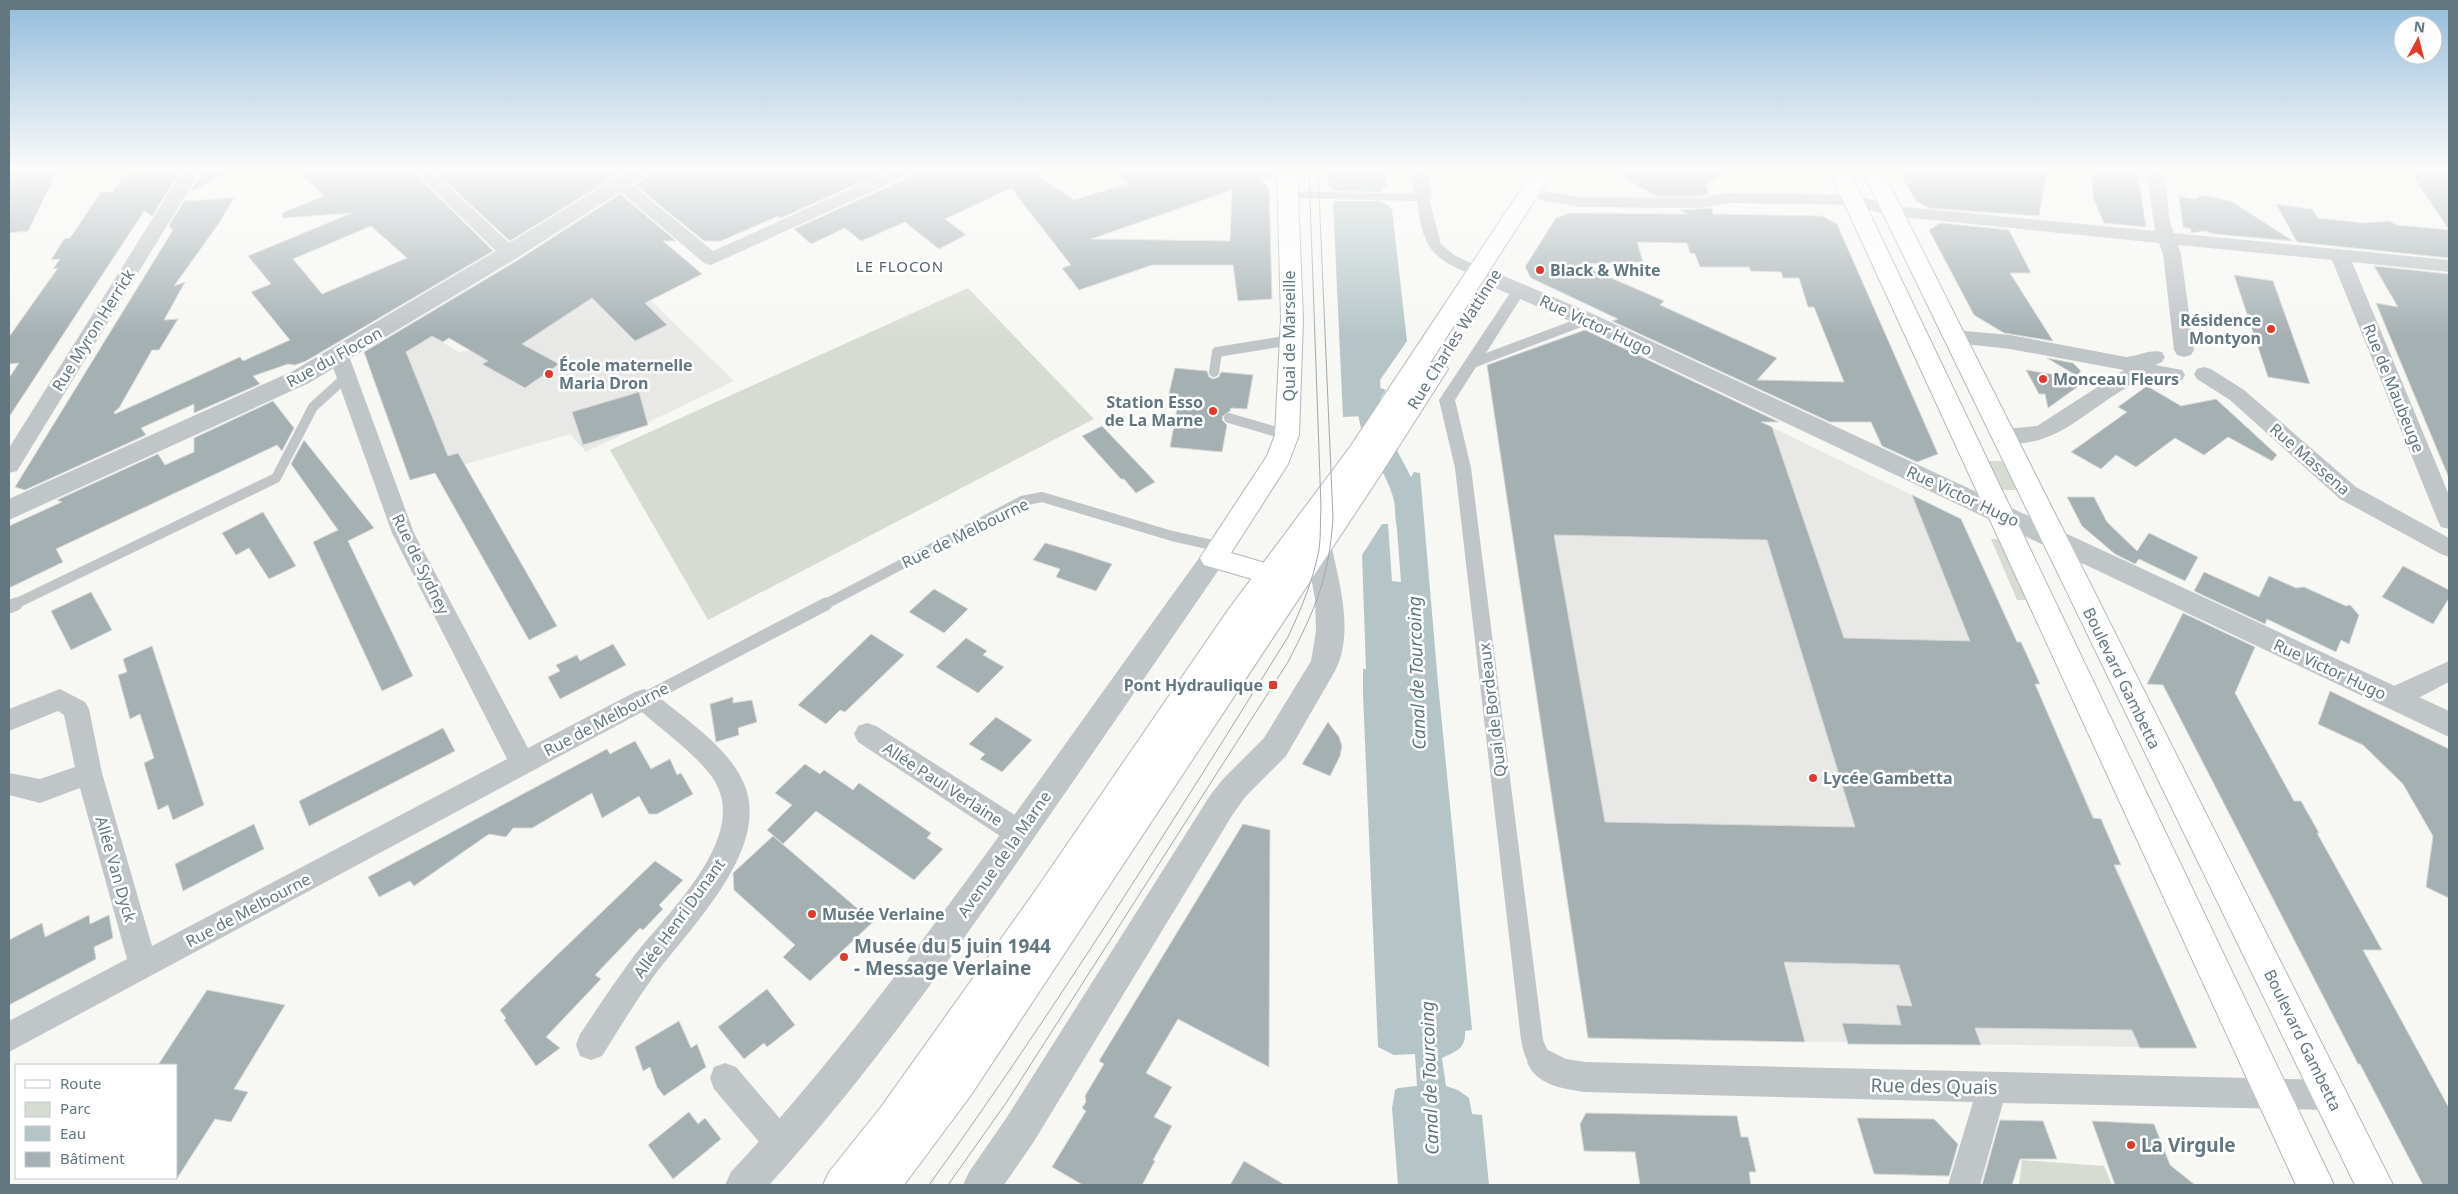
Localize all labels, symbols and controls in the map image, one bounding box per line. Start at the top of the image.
north arrow [2393,15,2443,65]
text: N [2413,16,2426,37]
district label: LE FLOCON [856,256,944,276]
place label: Black & White [1550,259,1661,281]
street label: Rue Myron Herrick [47,264,140,395]
marker: Black & White [1534,264,1546,276]
street label: Rue Charles Wattinne [1402,265,1506,413]
street label: Quai de Marseille [1278,271,1300,401]
street label: Rue Victor Hugo [1536,289,1656,361]
place label: Résidence Montyon [2180,309,2261,349]
street label: Rue de Maubeuge [2358,320,2430,456]
street label: Rue du Flocon [282,322,386,392]
marker: Résidence Montyon [2265,323,2277,335]
place label: École maternelle Maria Dron [559,354,693,394]
marker: École maternelle Maria Dron [543,368,555,380]
place label: Monceau Fleurs [2053,368,2179,390]
marker: Monceau Fleurs [2037,373,2049,385]
place label: Station Esso de La Marne [1105,391,1203,431]
marker: Station Esso de La Marne [1207,405,1219,417]
street label: Rue Massena [2265,418,2355,500]
street label: Rue Victor Hugo [1903,460,2023,532]
street label: Rue de Melbourne [898,493,1032,573]
street label: Rue de Sydney [387,510,455,619]
water label: Canal de Tourcoing [1401,596,1431,750]
street label: Boulevard Gambetta [2078,603,2166,753]
street label: Rue Victor Hugo [2270,633,2390,705]
street label: Quai de Bordeaux [1473,641,1511,778]
place label: Pont Hydraulique [1124,674,1263,696]
street label: Rue de Melbourne [540,677,672,761]
marker: Pont Hydraulique [1267,679,1279,691]
street label: Allée Paul Verlaine [879,737,1007,831]
place label: Lycée Gambetta [1823,767,1953,789]
marker: Lycée Gambetta [1807,772,1819,784]
street label: Avenue de la Marne [952,786,1056,922]
street label: Allée Van Dyck [90,814,142,925]
street label: Allée Henri Dunant [628,854,730,982]
street label: Rue de Melbourne [182,868,314,952]
place label: Musée Verlaine [822,903,945,925]
marker: Musée Verlaine [806,908,818,920]
place label: Musée du 5 juin 1944 - Message Verlaine [854,933,1051,981]
marker: Musée du 5 juin 1944 - Message Verlaine [838,951,850,963]
street label: Boulevard Gambetta [2259,965,2347,1115]
water label: Canal de Tourcoing [1414,1001,1444,1155]
legend [15,1064,178,1179]
street label: Rue des Quais [1870,1072,1998,1100]
text: Route [60,1073,102,1093]
text: Parc [60,1098,91,1118]
text: Eau [60,1123,86,1143]
place label: La Virgule [2141,1132,2236,1158]
marker: La Virgule [2125,1139,2137,1151]
text: Bâtiment [60,1148,125,1168]

